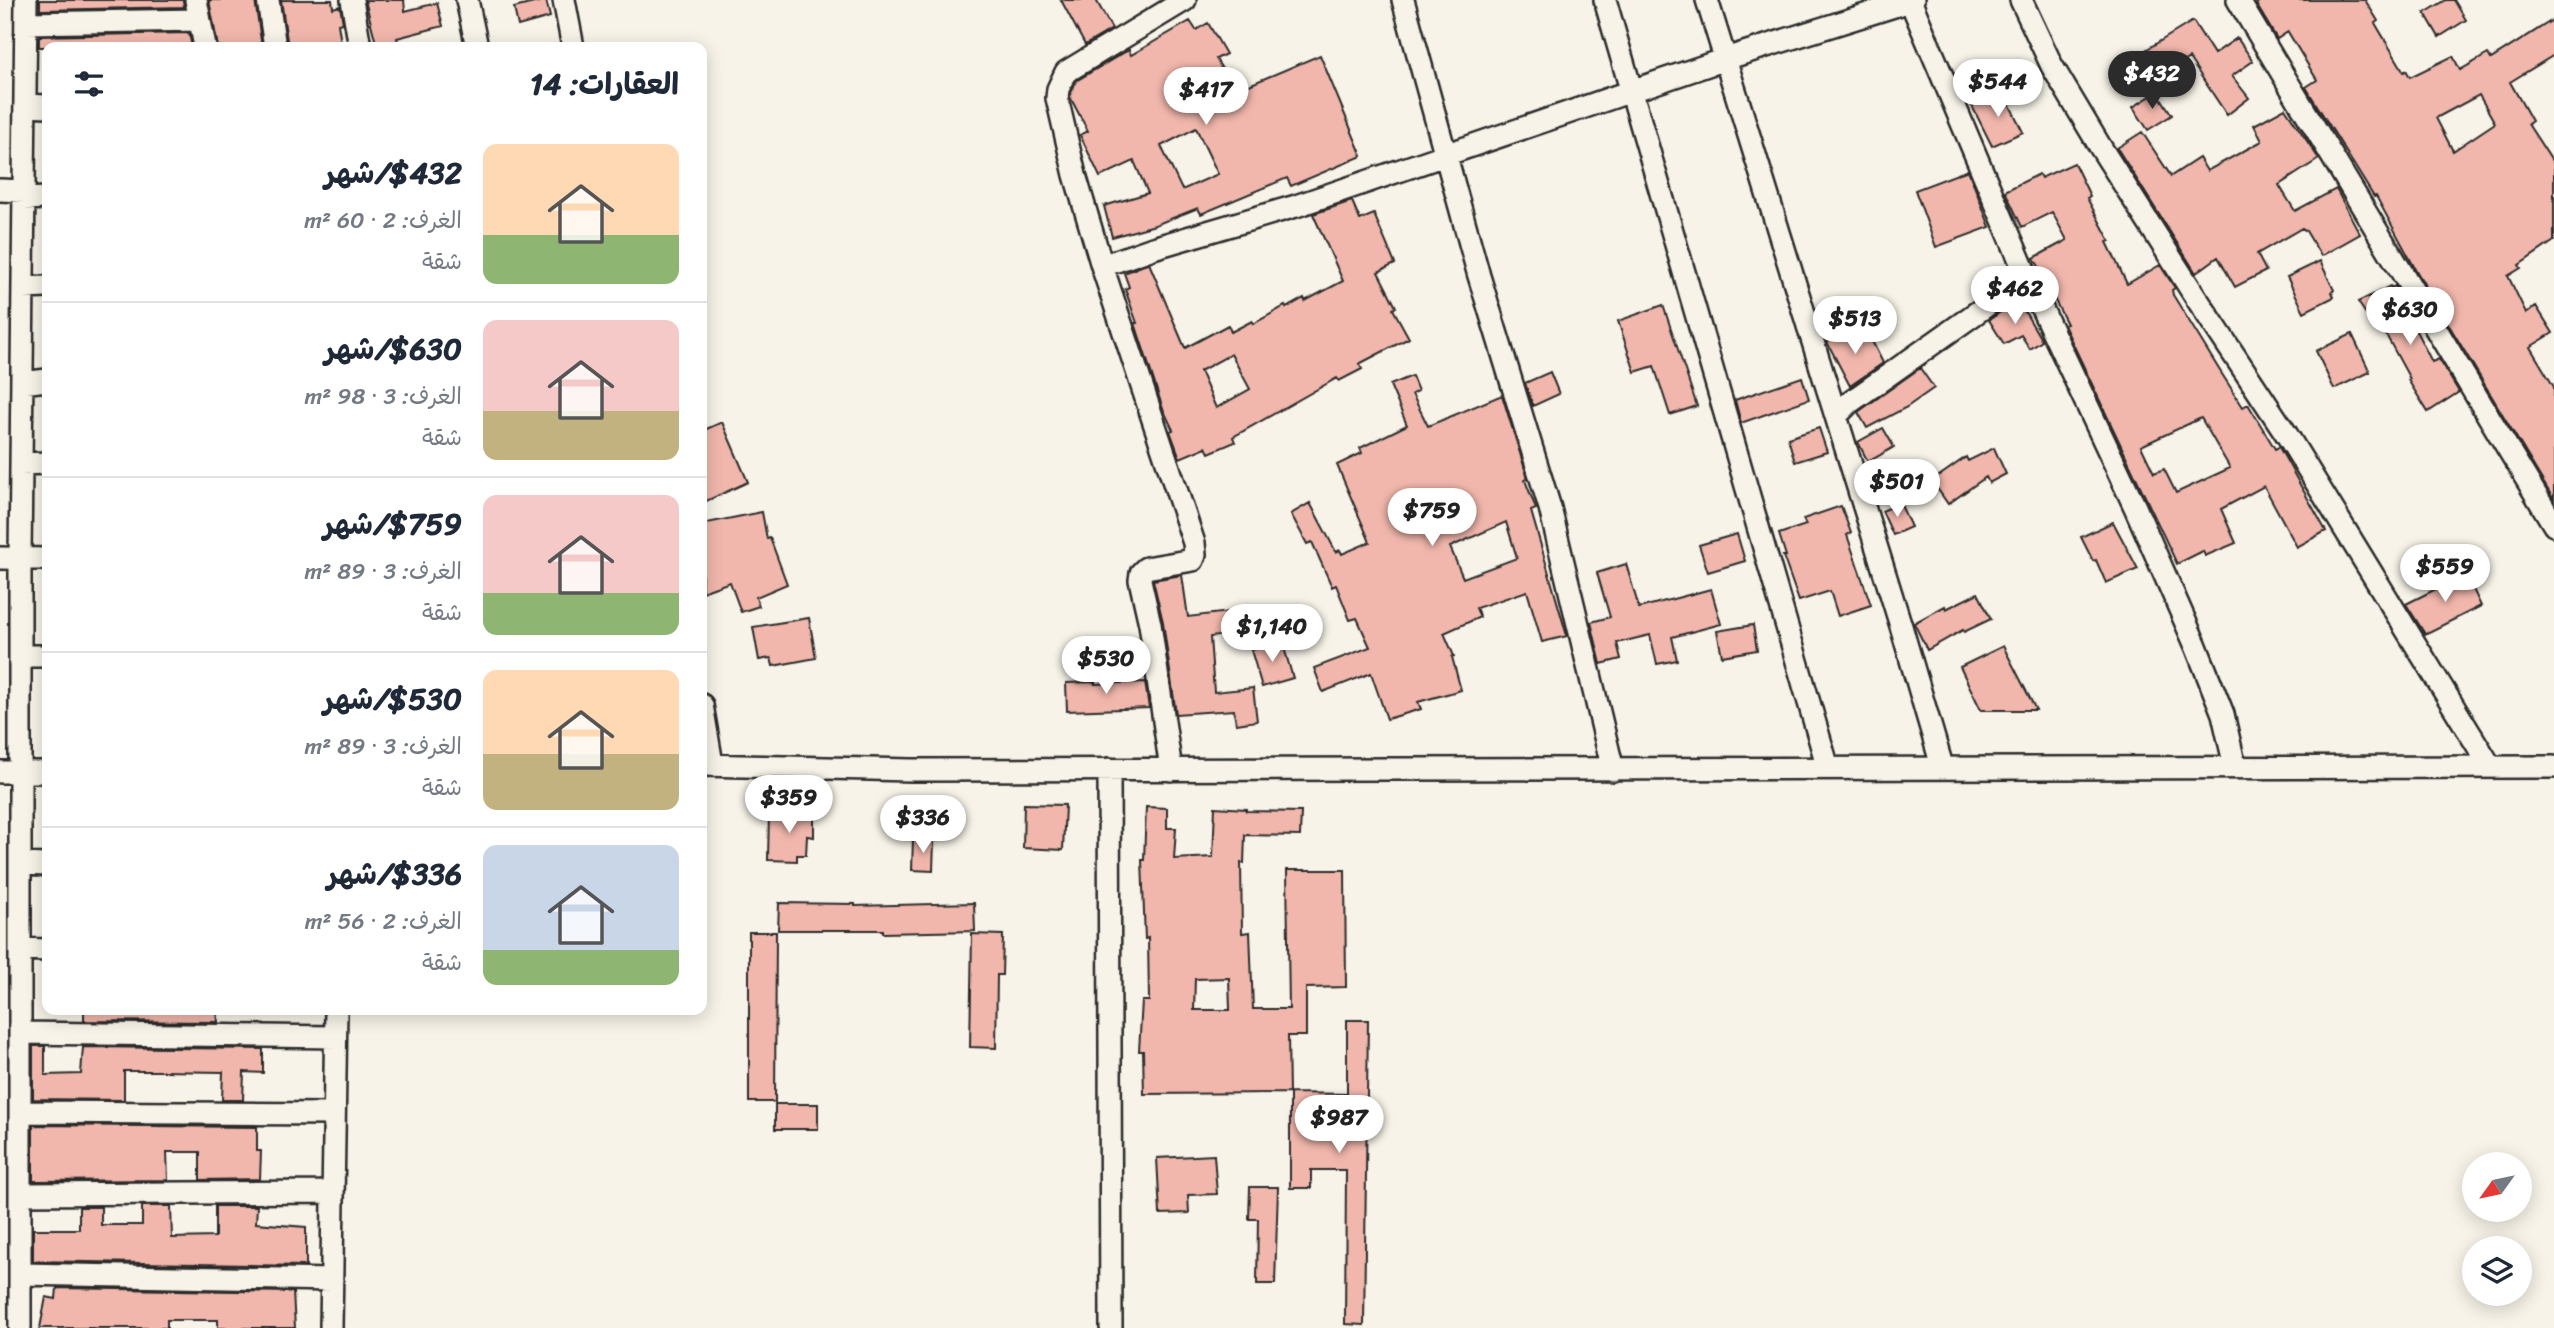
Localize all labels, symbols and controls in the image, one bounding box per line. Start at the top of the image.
pin: $432 [2111,52,2193,111]
text: $432 [2124,53,2180,94]
text: العقارات: 14 [530,57,679,111]
pin: $544 [1957,60,2039,119]
text: $544 [1969,61,2027,102]
icon: filters [70,65,108,103]
pin: $417 [1165,68,1247,127]
text: $417 [1180,69,1232,110]
text: $432/شهر [325,146,462,200]
icon: home [539,172,623,256]
text: الغرف: 2 · 60 m² [304,200,462,241]
text: شقة [422,241,462,282]
pin: $462 [1974,266,2056,326]
text: $462 [1987,268,2043,309]
pin: $630 [2369,288,2451,347]
text: $630 [2382,289,2438,330]
pin: $513 [1814,296,1896,356]
text: $513 [1829,298,1881,339]
text: $630/شهر [325,322,462,376]
icon: home [539,348,623,432]
text: الغرف: 3 · 98 m² [305,376,462,417]
text: شقة [422,417,462,458]
pin: $501 [1856,460,1938,519]
text: $501 [1870,461,1924,502]
pin: $759 [1391,489,1473,548]
text: $759 [1404,490,1460,531]
text: $759/شهر [323,497,462,551]
icon: home [539,523,623,607]
pin: $559 [2404,544,2486,604]
text: $559 [2416,546,2474,587]
text: الغرف: 3 · 89 m² [305,551,462,592]
text: شقة [422,592,462,633]
pin: $1,140 [1215,604,1329,664]
text: $1,140 [1237,606,1307,647]
pin: $530 [1065,636,1147,696]
text: $530 [1078,638,1134,679]
text: $530/شهر [323,672,462,726]
icon: home [539,698,623,782]
text: الغرف: 3 · 89 m² [305,726,462,767]
text: شقة [422,767,462,808]
pin: $359 [748,776,830,835]
text: $359 [761,777,817,818]
pin: $336 [882,796,964,855]
text: $336 [896,797,950,838]
text: $336/شهر [327,847,462,901]
icon: home [539,873,623,957]
text: الغرف: 2 · 56 m² [305,901,462,942]
text: شقة [422,942,462,983]
pin: $987 [1298,1096,1380,1155]
text: $987 [1311,1097,1367,1138]
north arrow [2462,1152,2532,1222]
map controls [2462,1152,2532,1306]
button: layers [2462,1236,2532,1306]

